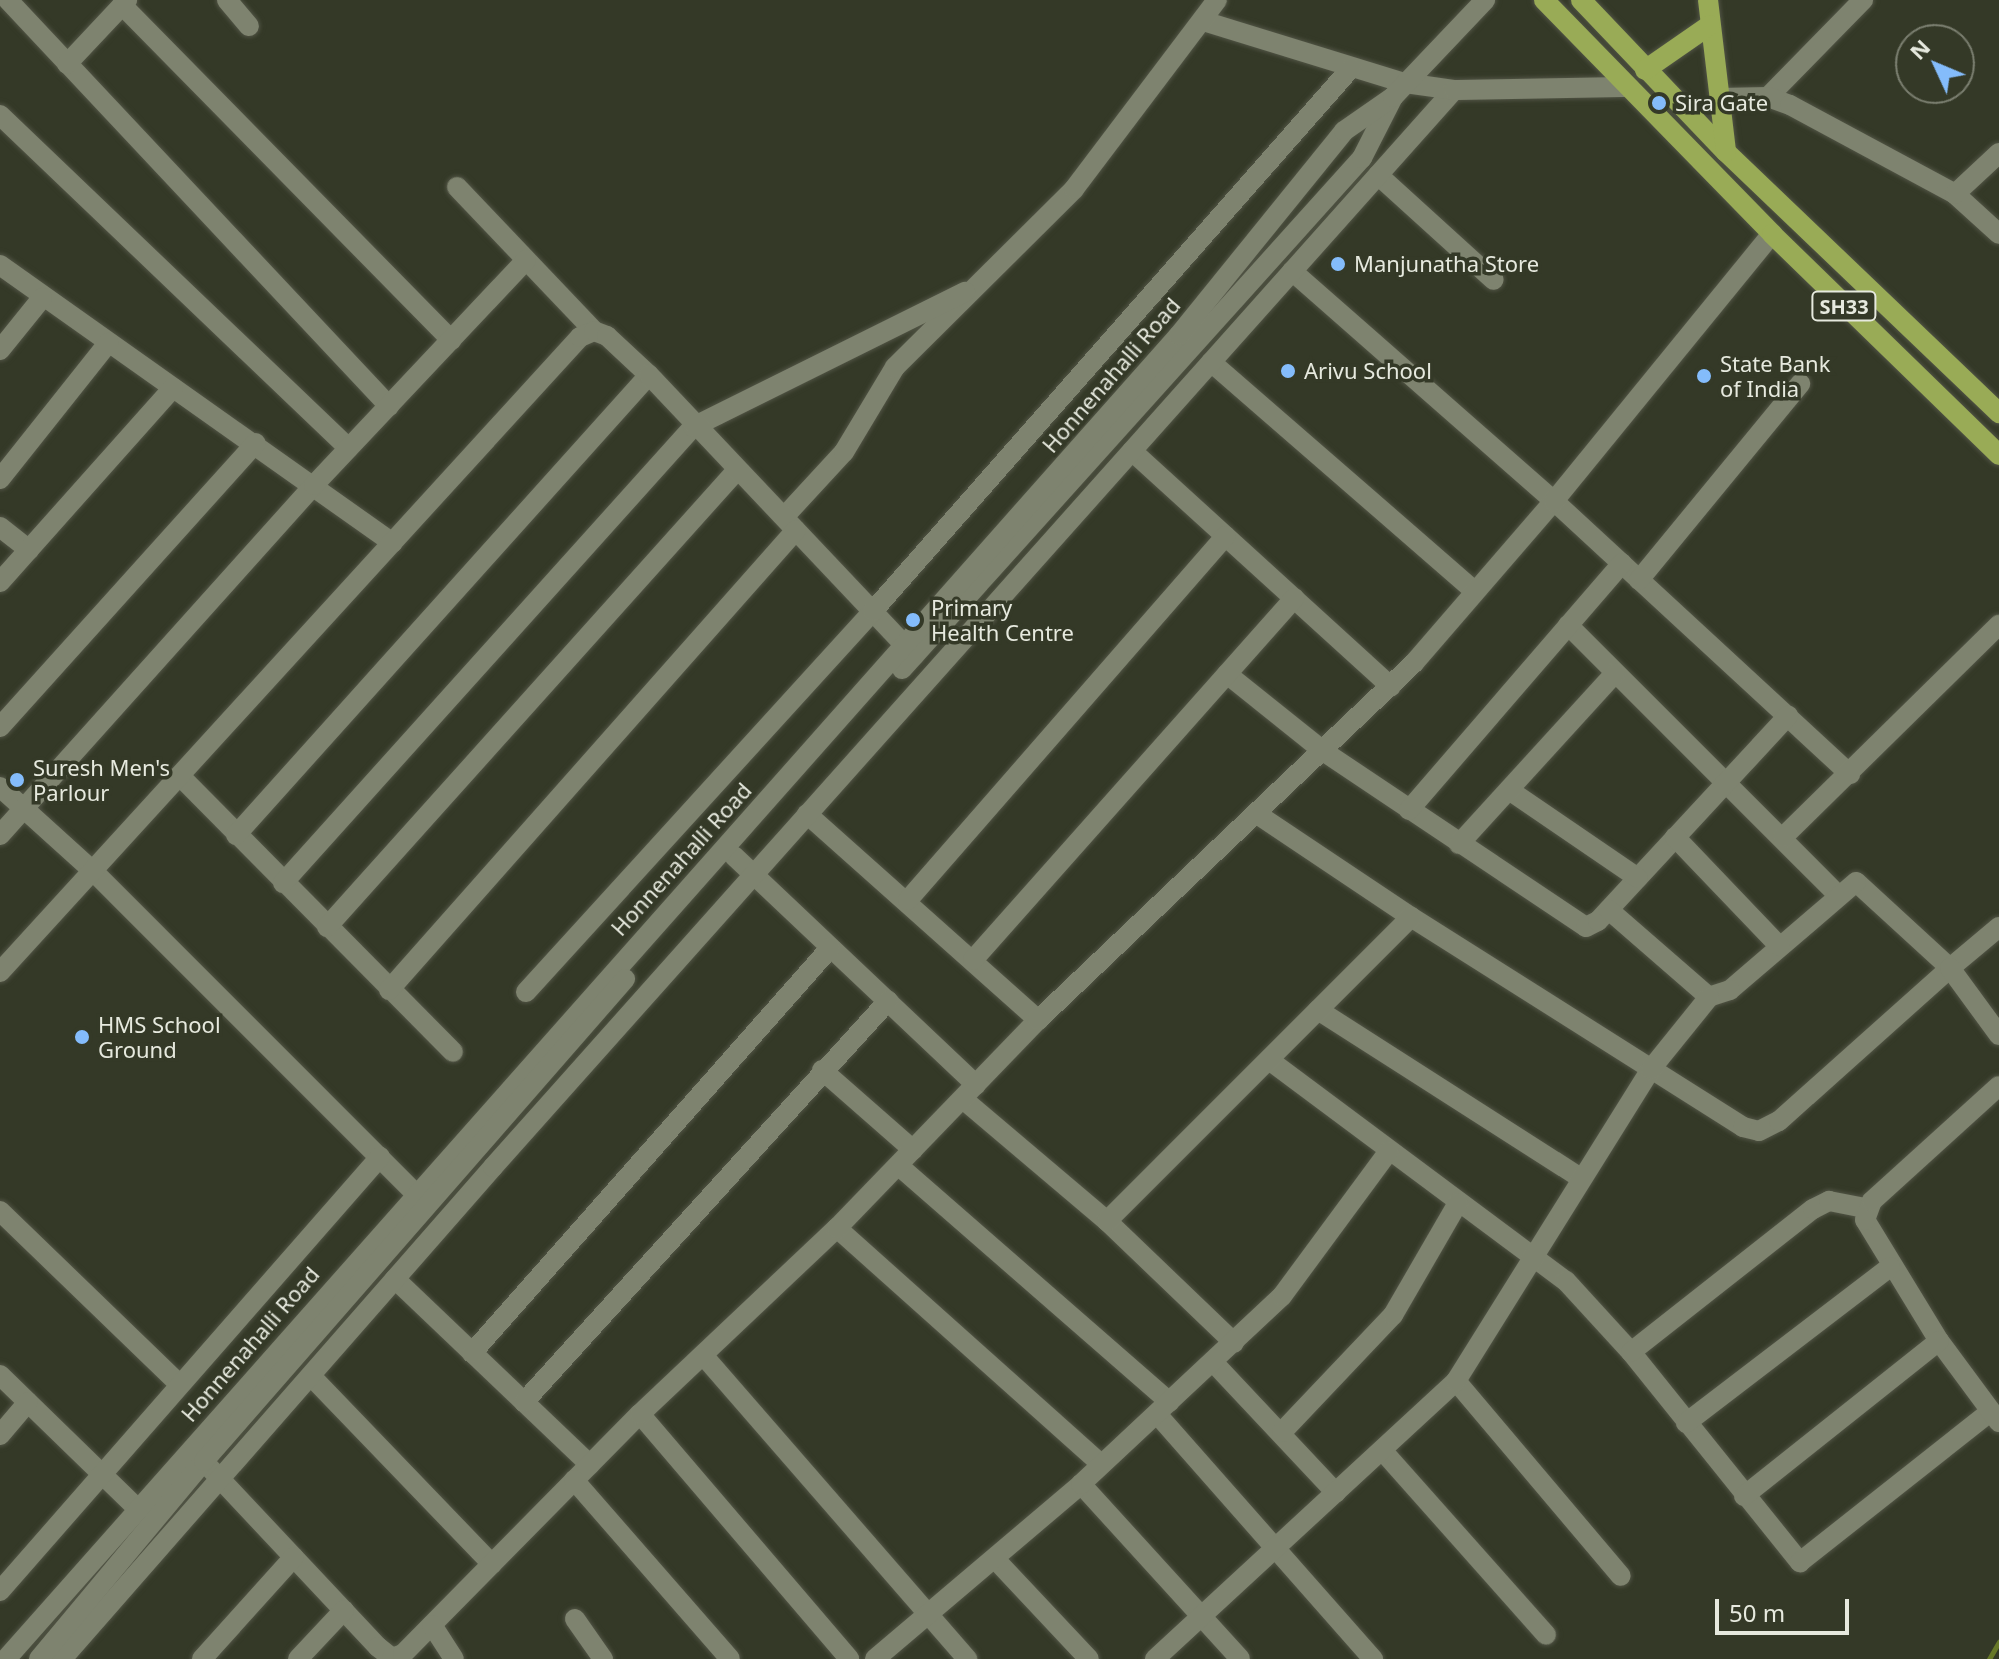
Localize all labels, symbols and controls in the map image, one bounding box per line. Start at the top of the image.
north arrow [1895,24,1975,104]
text: N [1902,32,1936,66]
place label: Sira Gate [1675,90,1768,116]
marker: Sira Gate [1650,94,1668,112]
place label: Manjunatha Store [1354,251,1539,277]
marker: Manjunatha Store [1329,255,1347,273]
road number: SH33 [1810,290,1878,322]
street label: Honnenahalli Road [1037,292,1185,458]
place label: State Bank of India [1720,350,1830,402]
place label: Arivu School [1304,358,1432,384]
marker: Arivu School [1279,362,1297,380]
marker: State Bank of India [1695,367,1713,385]
place label: Primary Health Centre [931,594,1074,646]
marker: Primary Health Centre [902,609,924,631]
place label: Suresh Men's Parlour [33,754,170,806]
marker: Suresh Men's Parlour [8,771,26,789]
street label: Honnenahalli Road [605,777,757,941]
place label: HMS School Ground [98,1011,221,1062]
marker: HMS School Ground [73,1028,91,1046]
street label: Honnenahalli Road [176,1261,324,1427]
scale bar [1719,1583,1853,1633]
text: 50 m [1729,1596,1785,1629]

